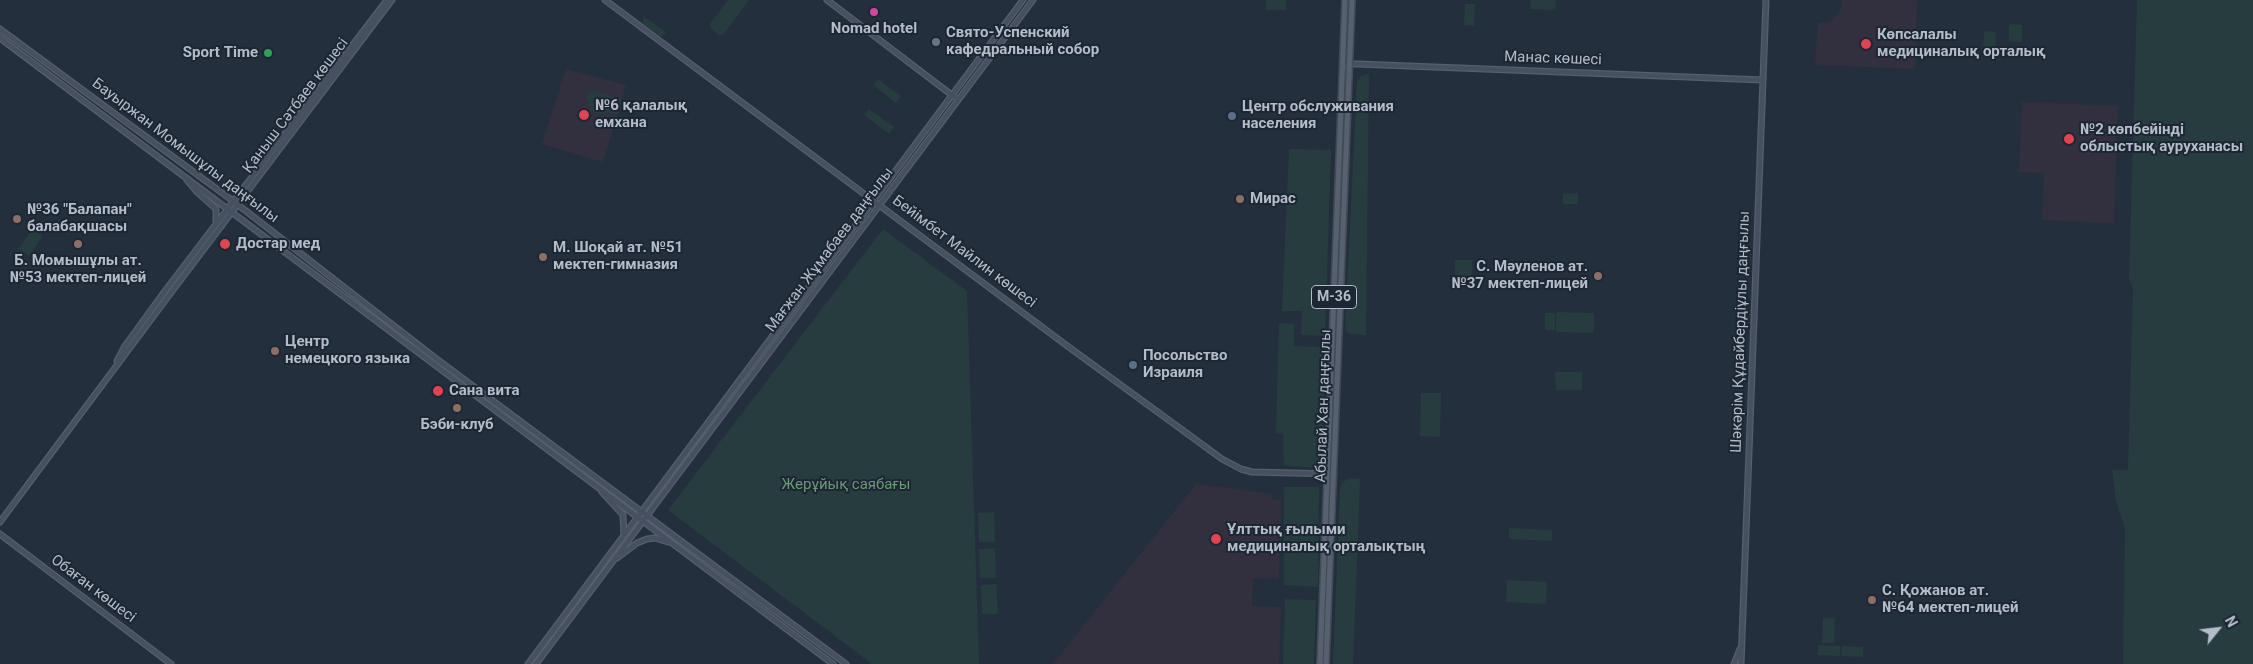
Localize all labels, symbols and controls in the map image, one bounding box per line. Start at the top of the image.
marker: Nomad hotel [868,6,880,18]
place label: Nomad hotel [831,20,917,38]
place label: Свято-Успенский кафедральный собор [946,24,1099,59]
place label: Көпсалалы медициналық орталық [1877,26,2046,61]
street label: Қаныш Сәтбаев көшесі [239,35,353,177]
marker: Свято-Успенский кафедральный собор [930,36,942,48]
marker: Көпсалалы медициналық орталық [1859,37,1873,51]
place label: Sport Time [183,44,258,62]
marker: Sport Time [262,47,274,59]
street label: Манас көшесі [1504,48,1602,70]
street label: Бауыржан Момышұлы даңғылы [88,75,282,227]
place label: №6 қалалық емхана [595,97,688,132]
place label: Центр обслуживания населения [1242,98,1394,133]
marker: №6 қалалық емхана [577,108,591,122]
marker: Центр обслуживания населения [1226,110,1238,122]
place label: №2 көпбейінді облыстық ауруханасы [2080,121,2243,156]
marker: №2 көпбейінді облыстық ауруханасы [2062,132,2076,146]
street label: Мағжан Жұмабаев даңғылы [762,164,898,336]
place label: Мирас [1250,190,1296,208]
street label: Бейімбет Майлин көшесі [888,192,1040,312]
marker: Мирас [1234,193,1246,205]
place label: №36 "Балапан" балабақшасы [27,201,132,236]
street label: Шәкәрім Құдайбердіұлы даңғылы [1728,211,1754,453]
marker: №36 "Балапан" балабақшасы [11,213,23,225]
place label: Достар мед [236,235,320,253]
marker: Достар мед [218,237,232,251]
marker: Б. Момышұлы ат. №53 мектеп-лицей [72,238,84,250]
place label: М. Шоқай ат. №51 мектеп-гимназия [553,239,683,274]
marker: М. Шоқай ат. №51 мектеп-гимназия [537,251,549,263]
place label: Б. Момышұлы ат. №53 мектеп-лицей [10,252,146,287]
place label: С. Мәуленов ат. №37 мектеп-лицей [1452,258,1588,293]
marker: С. Мәуленов ат. №37 мектеп-лицей [1592,270,1604,282]
road number: M-36 [1312,286,1356,308]
street label: Абылай Хан даңғылы [1312,329,1336,483]
place label: Центр немецкого языка [285,333,410,368]
marker: Центр немецкого языка [269,345,281,357]
place label: Посольство Израиля [1143,347,1228,382]
marker: Посольство Израиля [1127,359,1139,371]
place label: Сана вита [449,382,520,400]
marker: Сана вита [431,384,445,398]
marker: Бэби-клуб [451,402,463,414]
place label: Бэби-клуб [420,416,494,434]
park label: Жерұйық саябағы [782,476,910,494]
place label: Ұлттық ғылыми медициналық орталықтың [1227,521,1425,556]
marker: Ұлттық ғылыми медициналық орталықтың [1209,532,1223,546]
street label: Обаған көшесі [47,551,139,627]
place label: С. Қожанов ат. №64 мектеп-лицей [1882,582,2018,617]
marker: С. Қожанов ат. №64 мектеп-лицей [1866,594,1878,606]
north arrow [2193,604,2243,654]
text: N [2222,614,2241,630]

